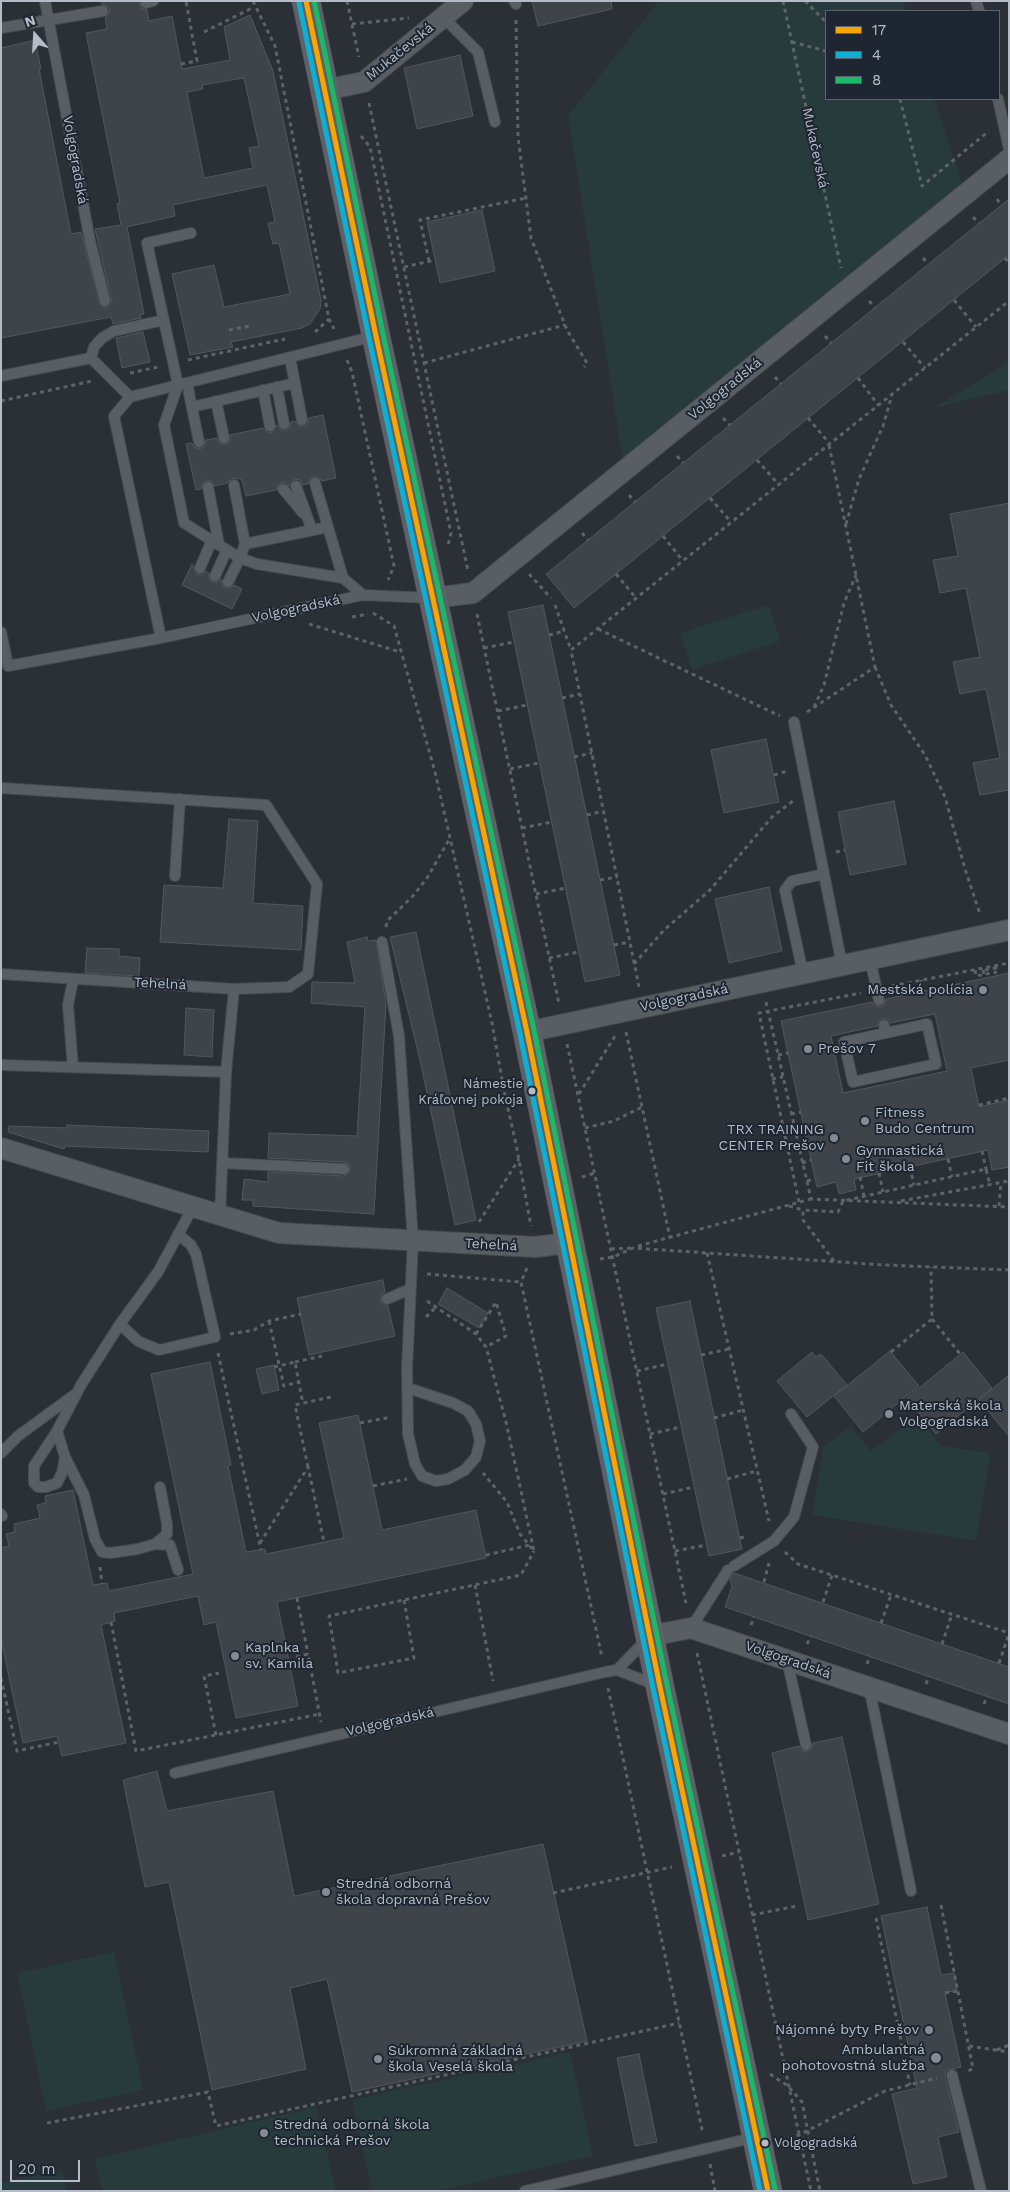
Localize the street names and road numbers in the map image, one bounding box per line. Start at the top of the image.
street label: Mukačevská [363,20,437,84]
street label: Mukačevská [798,106,832,190]
street label: Volgogradská [59,114,91,206]
street label: Volgogradská [685,354,765,424]
street label: Volgogradská [250,591,342,627]
street label: Tehelná [133,974,187,994]
street label: Volgogradská [638,980,730,1016]
street label: Tehelná [464,1235,518,1255]
street label: Volgogradská [743,1637,833,1683]
street label: Volgogradská [344,1704,436,1740]

